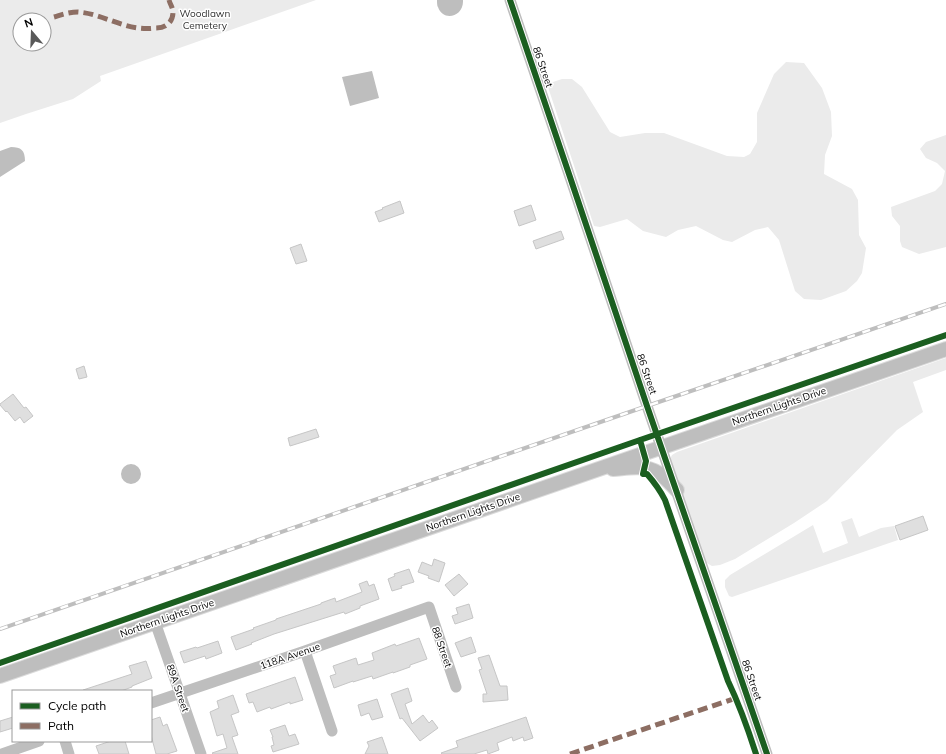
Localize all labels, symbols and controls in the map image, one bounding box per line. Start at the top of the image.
park label: Woodlawn Cemetery [180,7,231,32]
north arrow [12,12,52,52]
text: N [23,15,35,31]
street label: 86 Street [530,45,556,90]
street label: 86 Street [634,352,660,397]
street label: Northern Lights Drive [730,384,828,428]
street label: Northern Lights Drive [424,490,522,534]
street label: Northern Lights Drive [118,596,216,640]
street label: 88 Street [429,625,455,670]
street label: 118A Avenue [258,640,322,672]
street label: 86 Street [739,658,765,703]
street label: 89A Street [164,662,192,714]
legend [12,690,152,742]
text: Cycle path [48,698,106,713]
text: Path [48,718,74,733]

